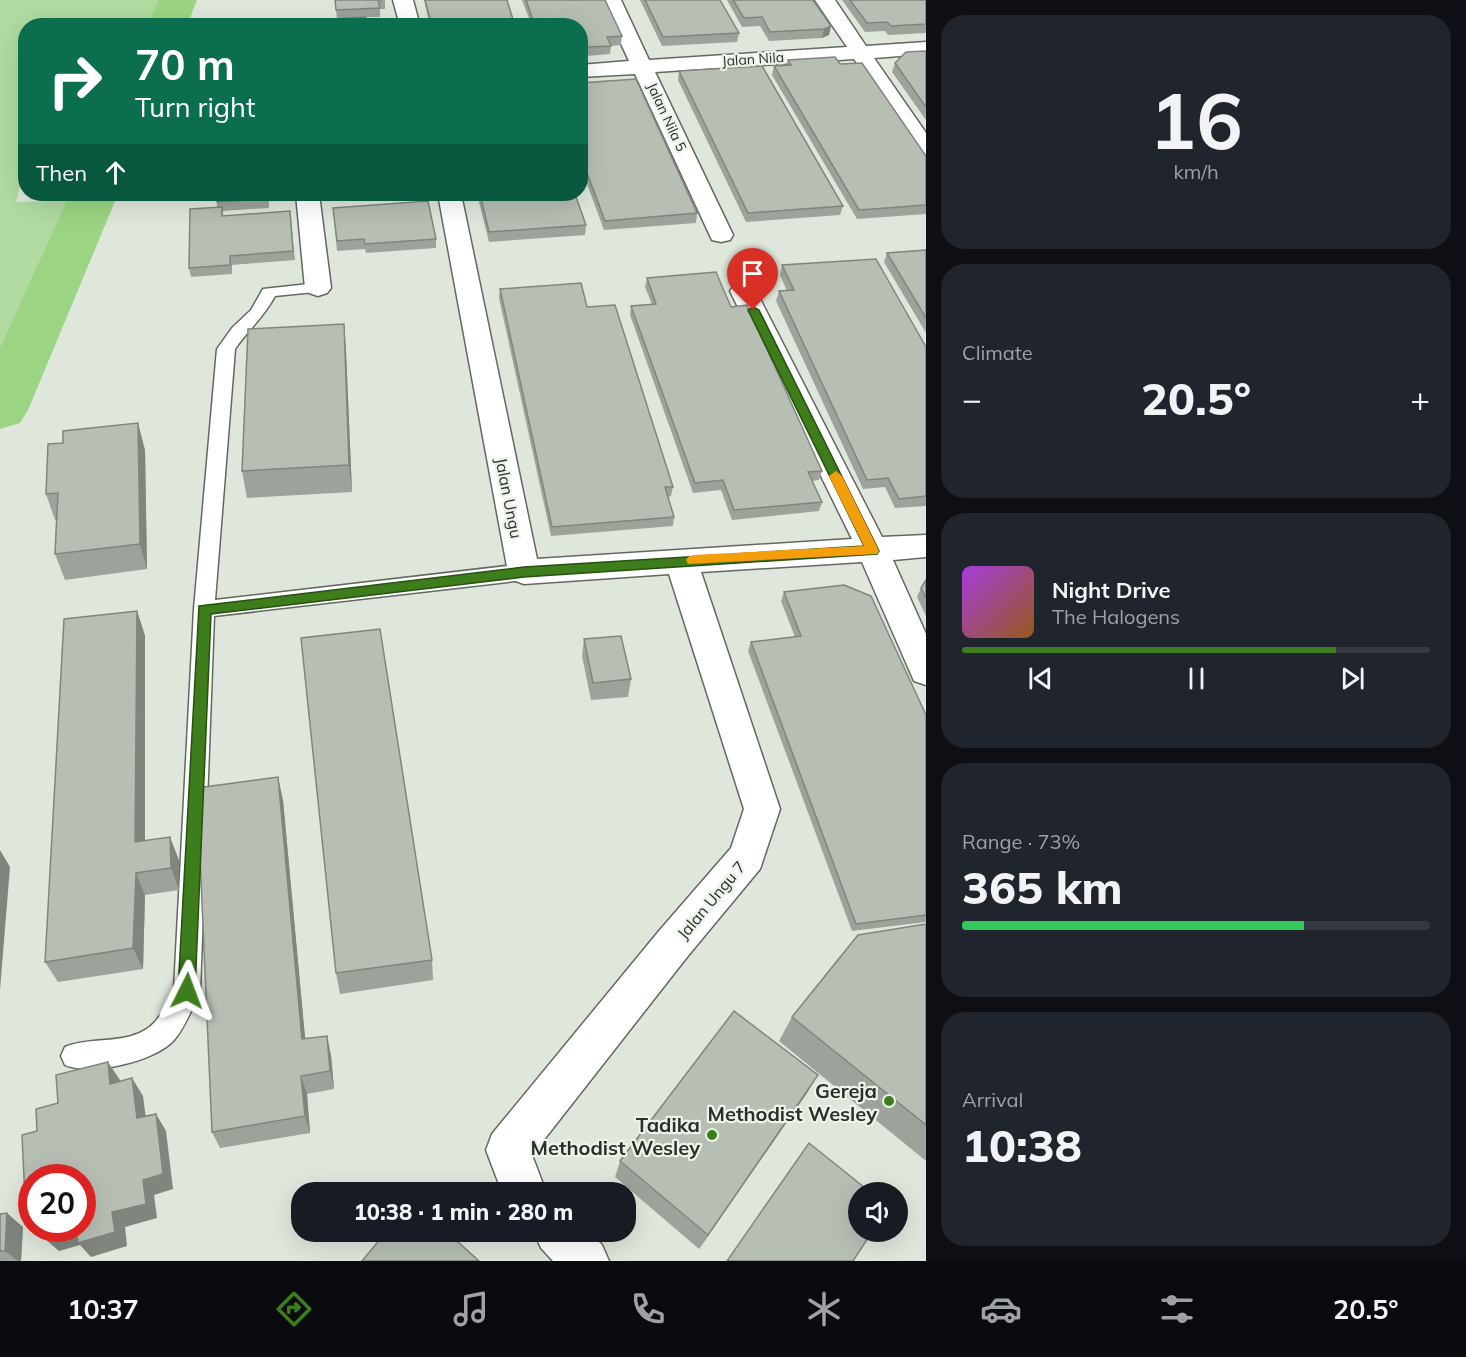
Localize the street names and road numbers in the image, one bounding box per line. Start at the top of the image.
street label: Jalan Nila [721,48,785,70]
street label: Jalan Nila 5 [643,80,691,154]
street label: Jalan Ungu [491,456,527,540]
street label: Jalan Ungu 7 [673,857,749,943]

